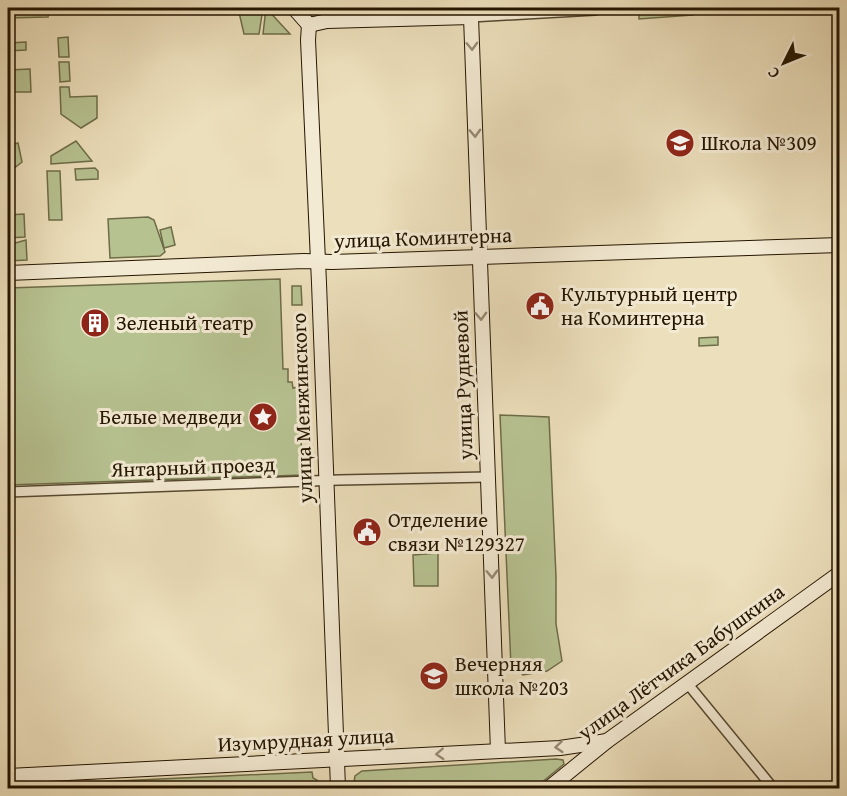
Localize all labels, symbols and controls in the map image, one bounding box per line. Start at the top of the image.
north arrow [754,33,814,93]
one-way arrow [466,41,478,50]
text: С [761,62,785,85]
school or university icon: Школа №309 [664,127,696,159]
place label: Школа №309 [701,127,817,158]
one-way arrow [469,129,481,138]
street label: улица Коминтерна [332,219,513,256]
place label: Культурный центр на Коминтерна [561,278,738,333]
public building icon: Культурный центр на Коминтерна [524,290,556,322]
building icon: Зеленый театр [79,307,111,339]
place label: Зеленый театр [116,307,254,338]
street label: улица Рудневой [444,309,481,462]
one-way arrow [475,311,488,320]
street label: улица Менжинского [283,312,320,505]
place label: Белые медведи [99,401,242,432]
place icon: Белые медведи [247,401,279,433]
street label: Янтарный проезд [109,448,276,485]
place label: Отделение связи №129327 [388,504,525,559]
public building icon: Отделение связи №129327 [351,516,383,548]
one-way arrow [486,569,498,578]
street label: улица Лётчика Бабушкина [570,576,791,748]
place label: Вечерняя школа №203 [455,648,569,703]
school or university icon: Вечерняя школа №203 [418,660,450,692]
street label: Изумрудная улица [217,719,395,760]
one-way arrow [555,740,564,753]
one-way arrow [435,747,444,760]

